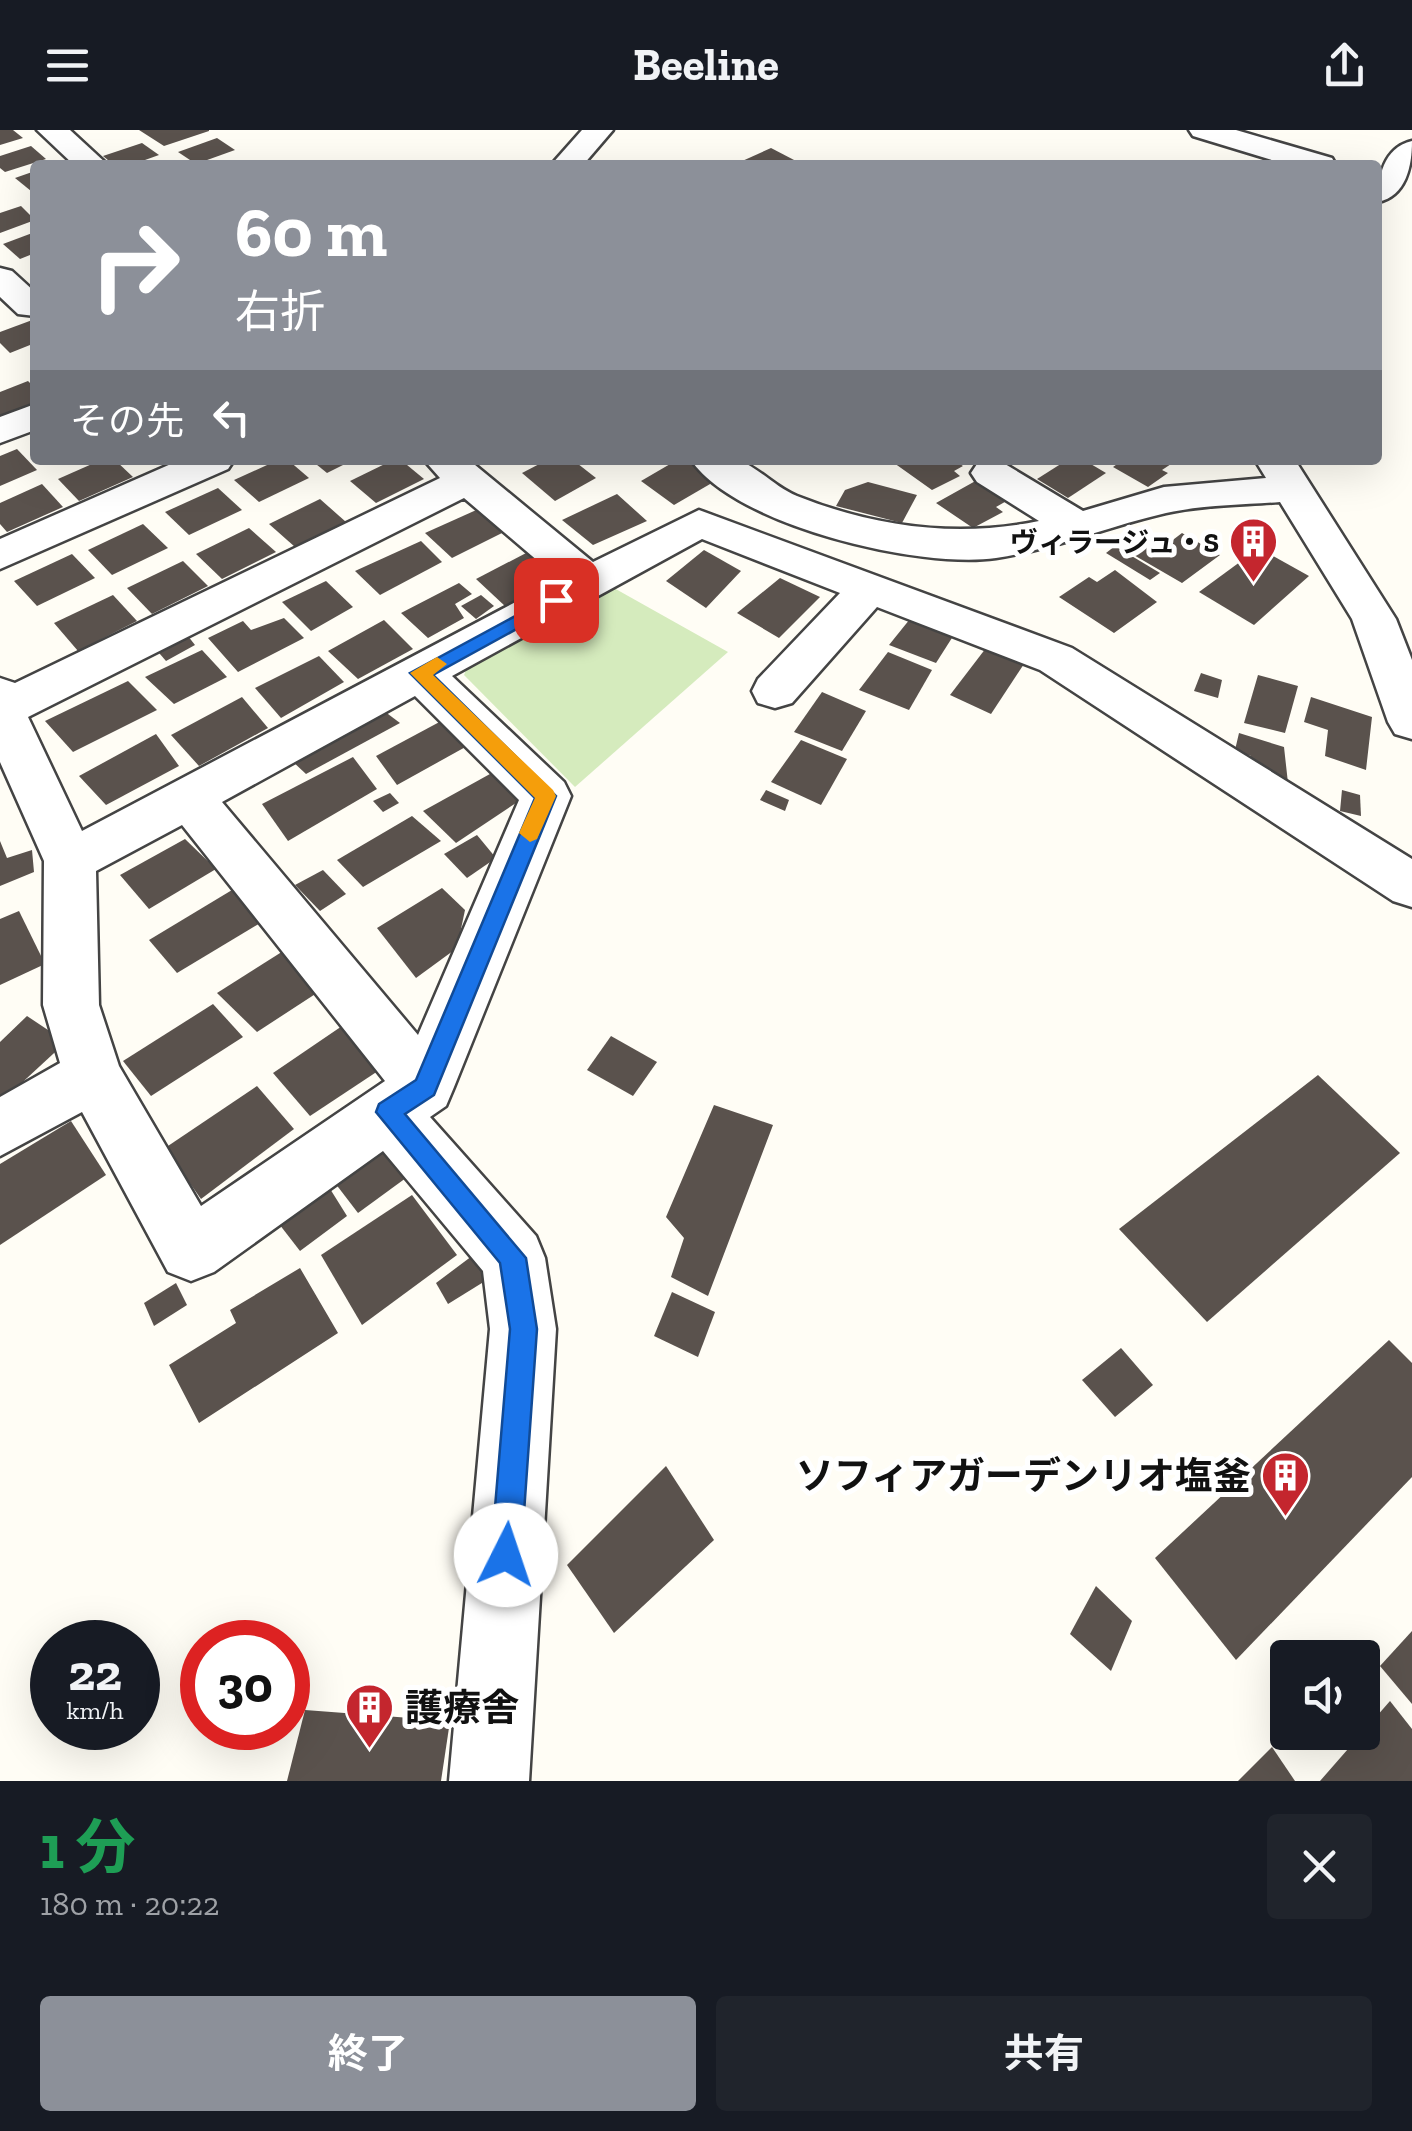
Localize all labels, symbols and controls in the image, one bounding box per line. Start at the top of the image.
icon: menu [40,38,95,93]
text: Beeline [633,38,779,92]
icon: share [1317,38,1372,93]
text: 60 m [235,190,387,274]
icon: right [70,200,200,330]
text: 右折 [235,285,325,339]
icon: left [204,390,259,445]
text: その先 [70,398,184,444]
building icon: ヴィラージュ・S [1228,516,1280,584]
place label: ヴィラージュ・S [1010,526,1219,559]
pin [514,558,599,643]
icon: arrive [529,573,584,628]
building icon: ソフィアガーデンリオ塩釜 [1260,1450,1312,1518]
place label: ソフィアガーデンリオ塩釜 [796,1453,1251,1499]
position arrow [454,1503,558,1607]
speed limit sign: 30 [180,1620,310,1750]
map controls [1270,1640,1380,1750]
button: sound [1270,1640,1380,1750]
text: 22 [68,1643,122,1703]
building icon: 護療舎 [344,1682,396,1750]
place label: 護療舎 [405,1685,519,1731]
text: km/h [66,1695,124,1725]
text: 1 分 [40,1811,135,1883]
button: close [1267,1814,1372,1919]
text: 180 m · 20:22 [40,1885,219,1923]
button: 終了 [40,1996,696,2111]
button: 共有 [716,1996,1372,2111]

